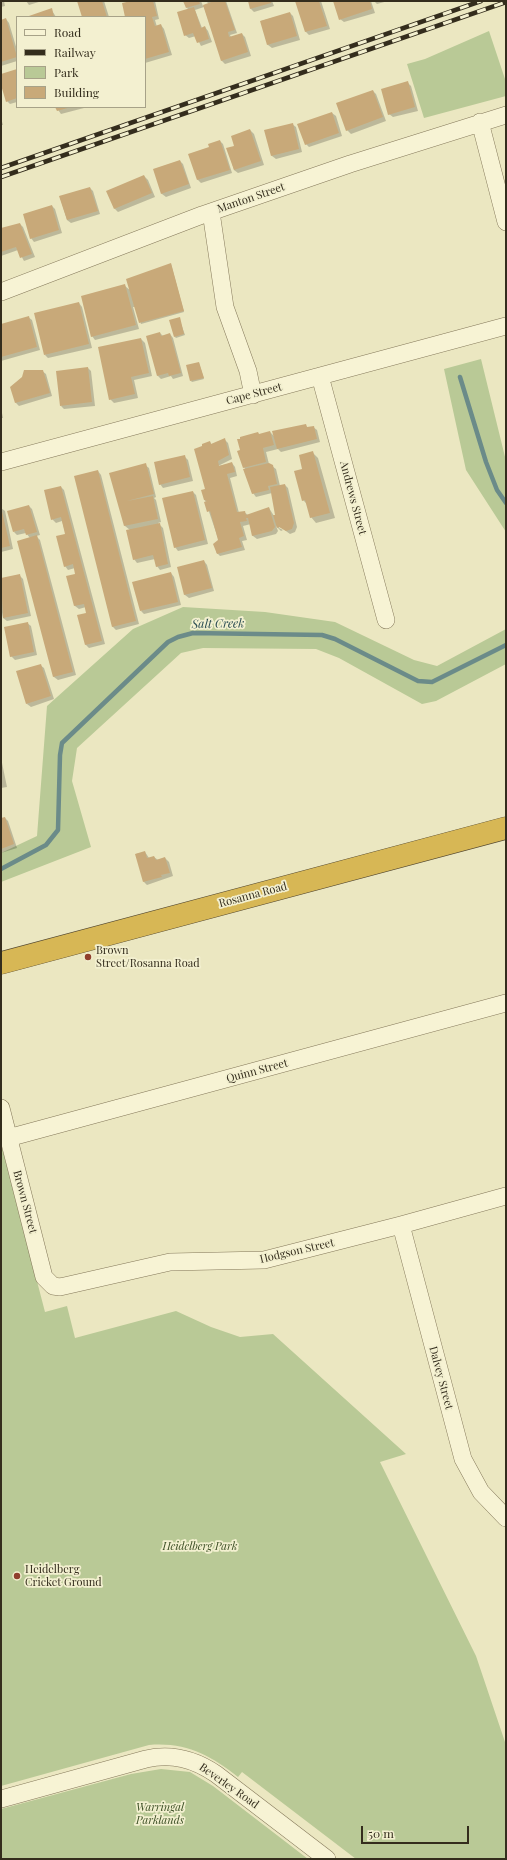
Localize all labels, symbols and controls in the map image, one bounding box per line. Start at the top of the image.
legend [16,16,146,108]
text: Road [54,24,81,40]
text: Railway [54,44,96,60]
text: Park [54,64,79,80]
text: Building [54,84,99,100]
street label: Manton Street [216,180,286,216]
street label: Cape Street [225,380,283,408]
street label: Andrews Street [337,460,369,536]
water label: Salt Creek [192,616,244,632]
street label: Rosanna Road [218,880,288,910]
place label: Brown Street/Rosanna Road [96,944,200,970]
marker: Brown Street/Rosanna Road [83,952,93,962]
street label: Quinn Street [225,1056,289,1086]
street label: Brown Street [10,1169,40,1235]
street label: Hodgson Street [258,1236,336,1266]
street label: Dalvey Street [426,1345,456,1411]
park label: Heidelberg Park [163,1540,237,1554]
place label: Heidelberg Cricket Ground [25,1563,102,1589]
marker: Heidelberg Cricket Ground [12,1571,22,1581]
street label: Beverley Road [197,1761,261,1811]
park label: Warringal Parklands [136,1801,184,1827]
scale bar [363,1818,471,1844]
text: 50 m [368,1825,394,1841]

